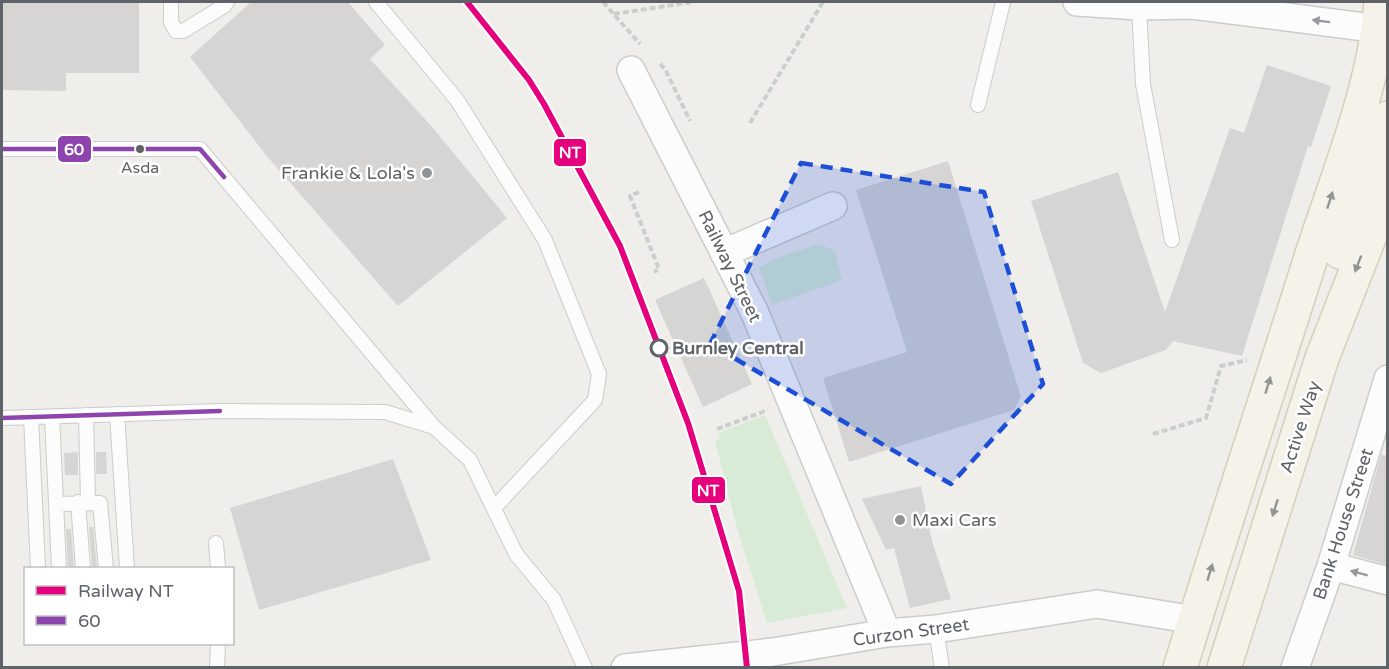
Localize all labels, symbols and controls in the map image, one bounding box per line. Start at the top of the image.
one-way arrow [1312,16,1331,26]
line badge: 60 [57,135,92,163]
line badge: NT [553,138,587,167]
text: 60 [64,140,84,160]
marker: Asda [134,143,146,155]
text: NT [559,143,582,163]
place label: Asda [121,158,159,178]
place label: Frankie & Lola's [281,162,415,184]
marker: Frankie & Lola's [420,166,434,180]
one-way arrow [1326,191,1335,209]
street label: Railway Street [693,206,767,326]
one-way arrow [1353,255,1363,273]
place label: Burnley Central [672,337,804,359]
marker: Burnley Central [650,339,668,357]
one-way arrow [1264,376,1274,394]
street label: Active Way [1275,378,1325,476]
street label: Bank House Street [1308,445,1378,603]
line badge: NT [691,476,726,504]
text: NT [697,481,720,501]
one-way arrow [1269,499,1279,517]
place label: Maxi Cars [912,509,997,531]
marker: Maxi Cars [893,513,907,527]
one-way arrow [1206,562,1215,580]
legend [24,567,234,645]
one-way arrow [1350,568,1368,578]
text: Railway NT [78,580,174,602]
text: 60 [78,610,101,632]
street label: Curzon Street [851,613,971,651]

